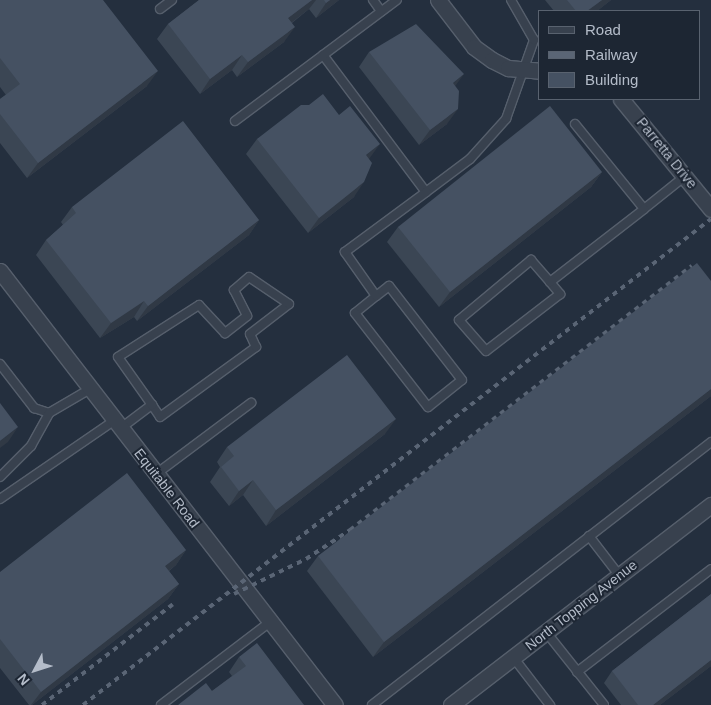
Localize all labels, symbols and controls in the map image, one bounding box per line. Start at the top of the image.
legend [538,10,701,100]
text: Road [585,21,621,38]
text: Railway [585,46,638,63]
text: Building [585,71,638,88]
street label: Parretta Drive [633,114,701,192]
street label: Equitable Road [131,445,203,531]
street label: North Topping Avenue [521,556,641,654]
north arrow [10,645,60,695]
text: N [14,671,33,689]

